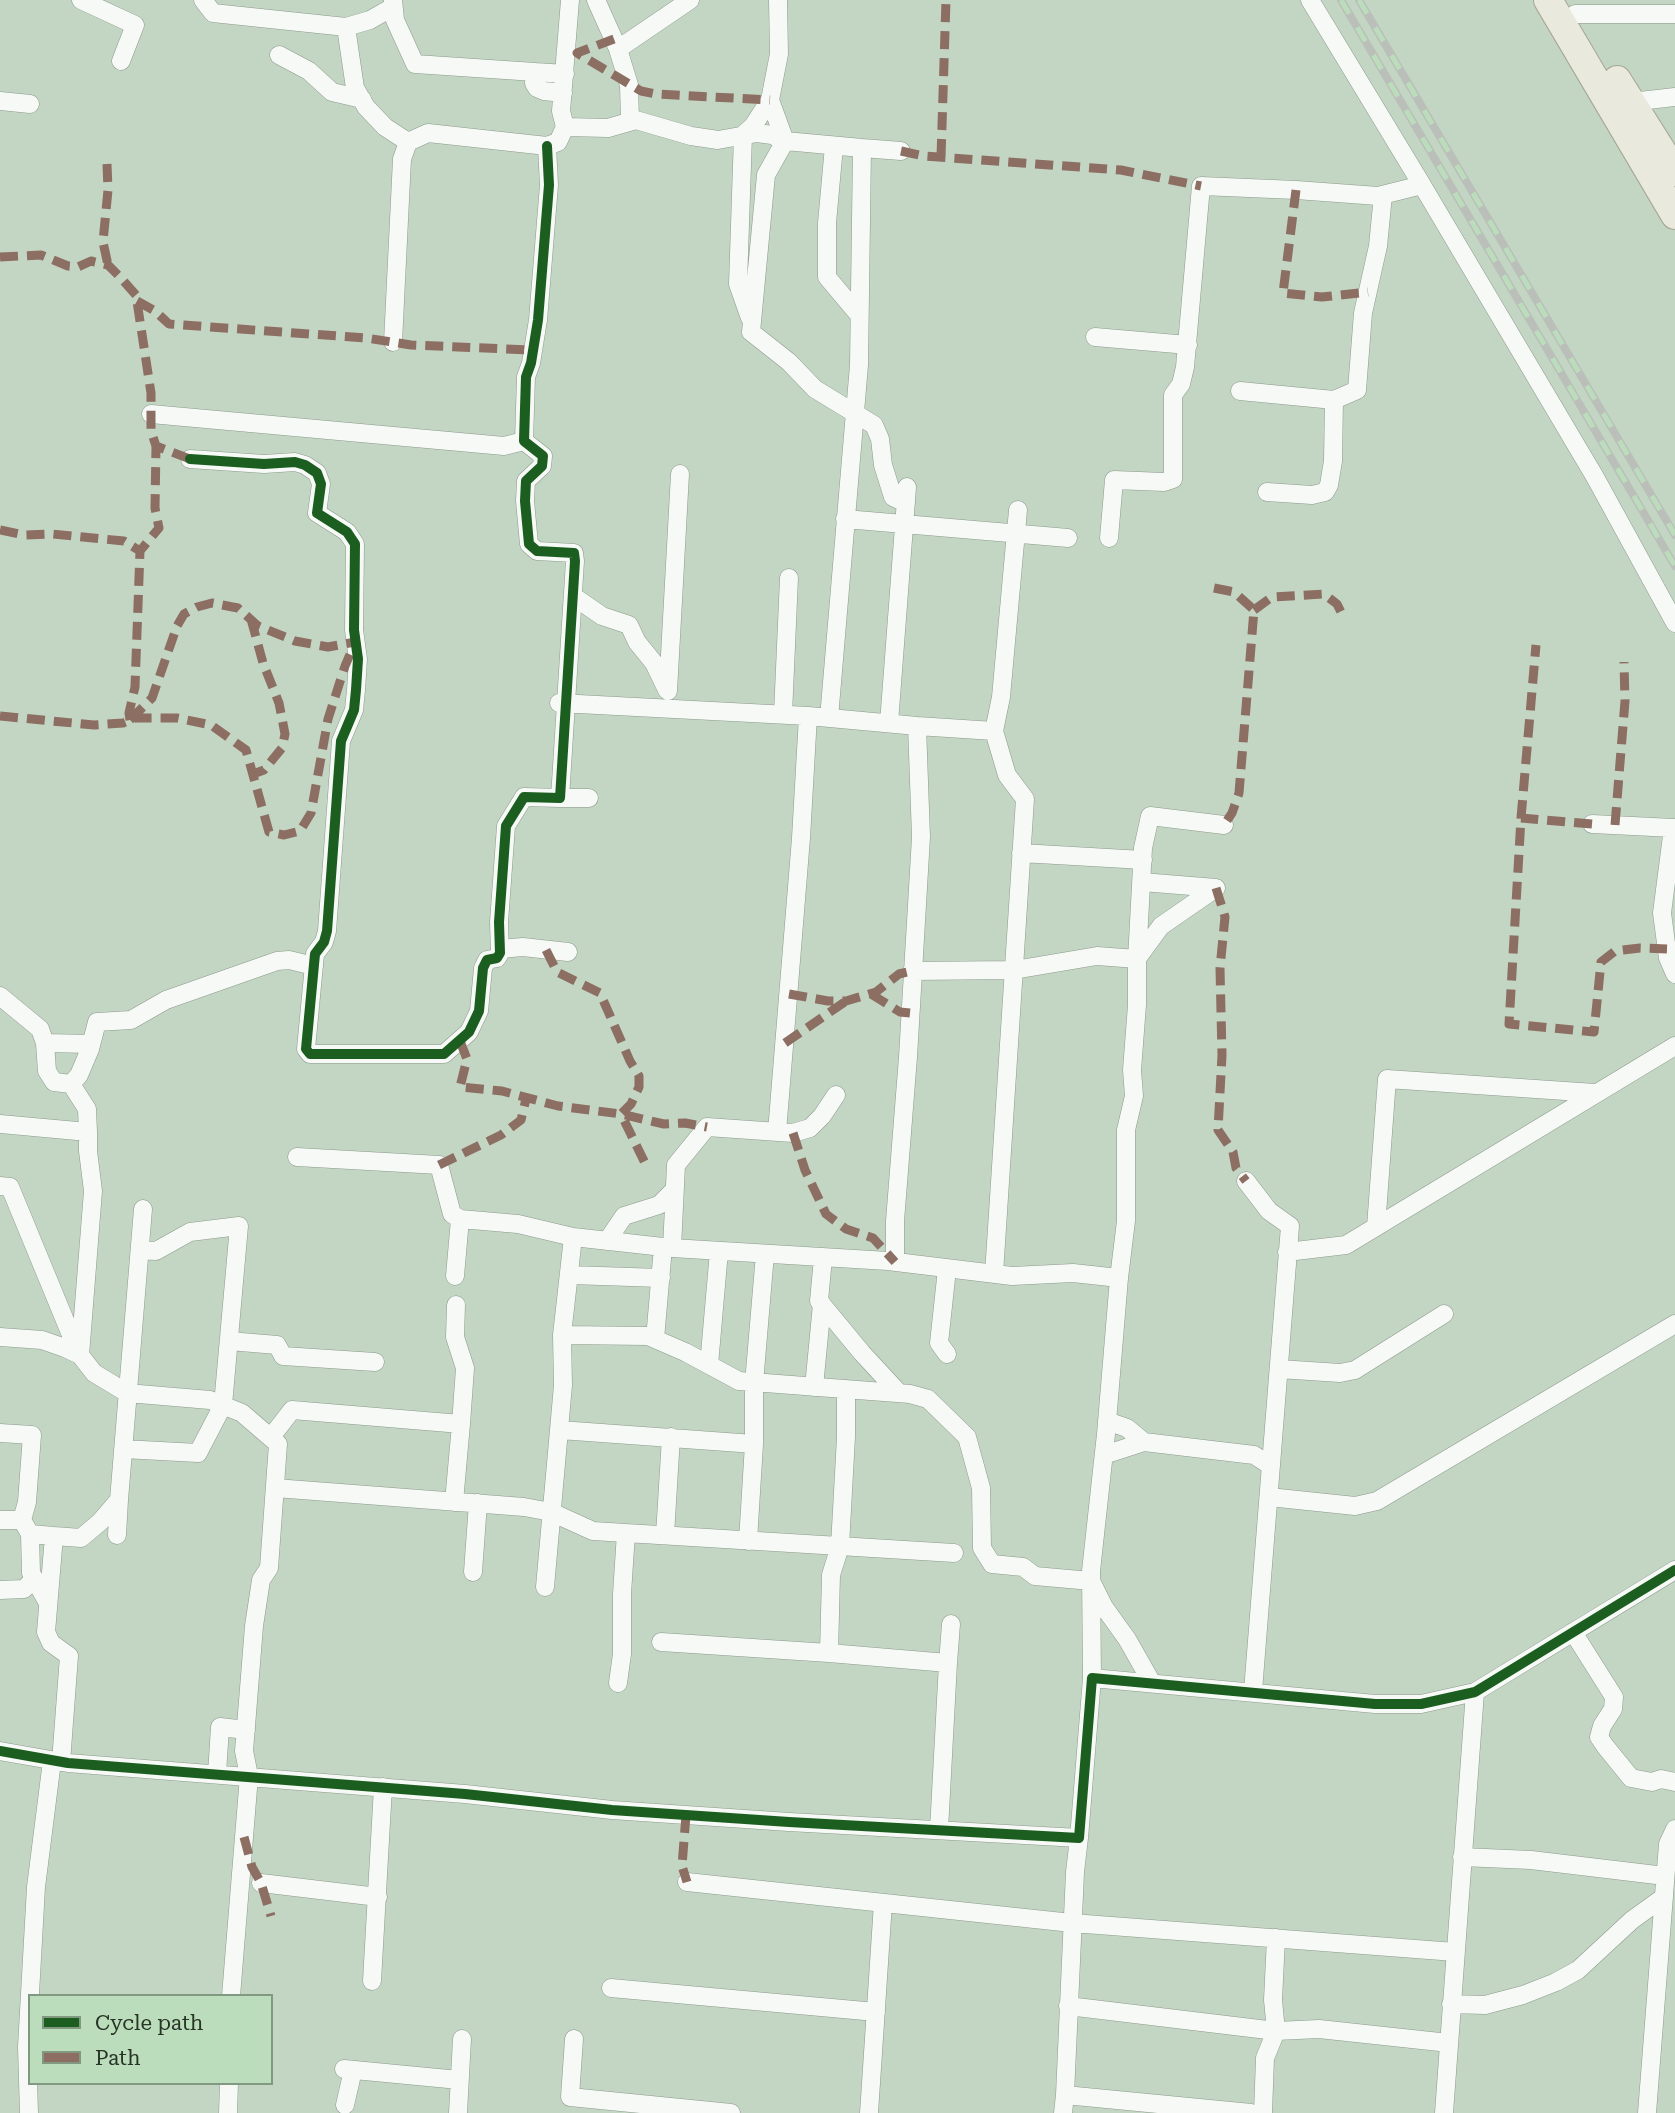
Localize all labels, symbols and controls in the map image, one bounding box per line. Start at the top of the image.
legend [28,1994,273,2085]
text: Cycle path [95,2011,203,2035]
text: Path [95,2046,141,2070]

